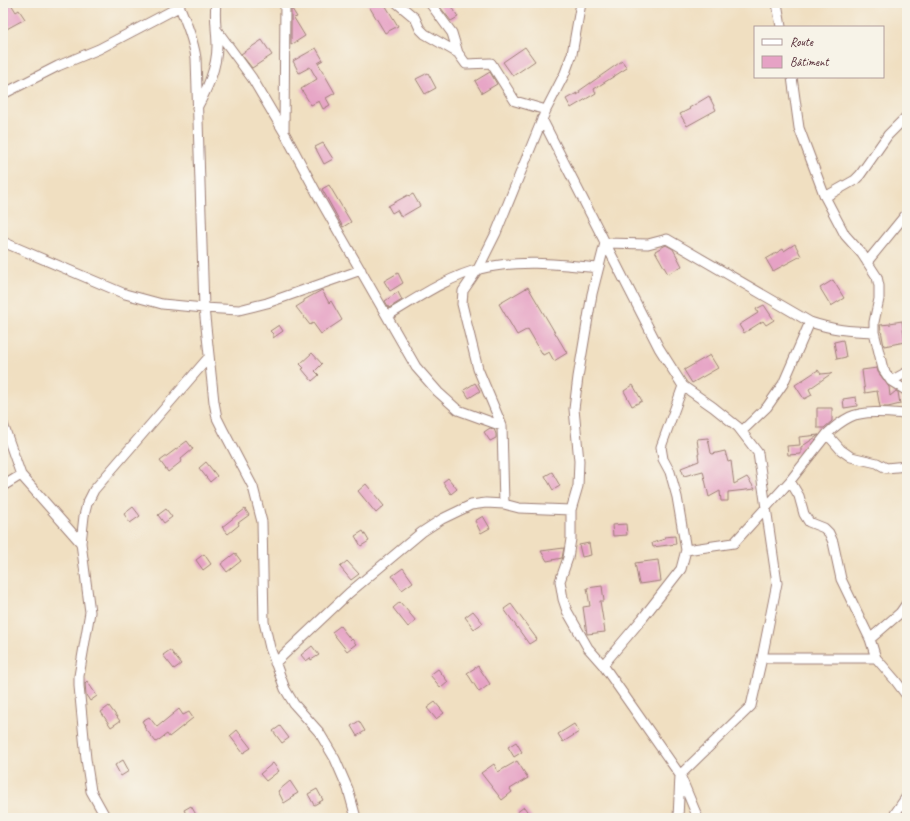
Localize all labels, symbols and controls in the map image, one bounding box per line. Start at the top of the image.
legend [754,26,884,78]
text: Route [790,34,814,50]
text: Bâtiment [790,54,829,70]

